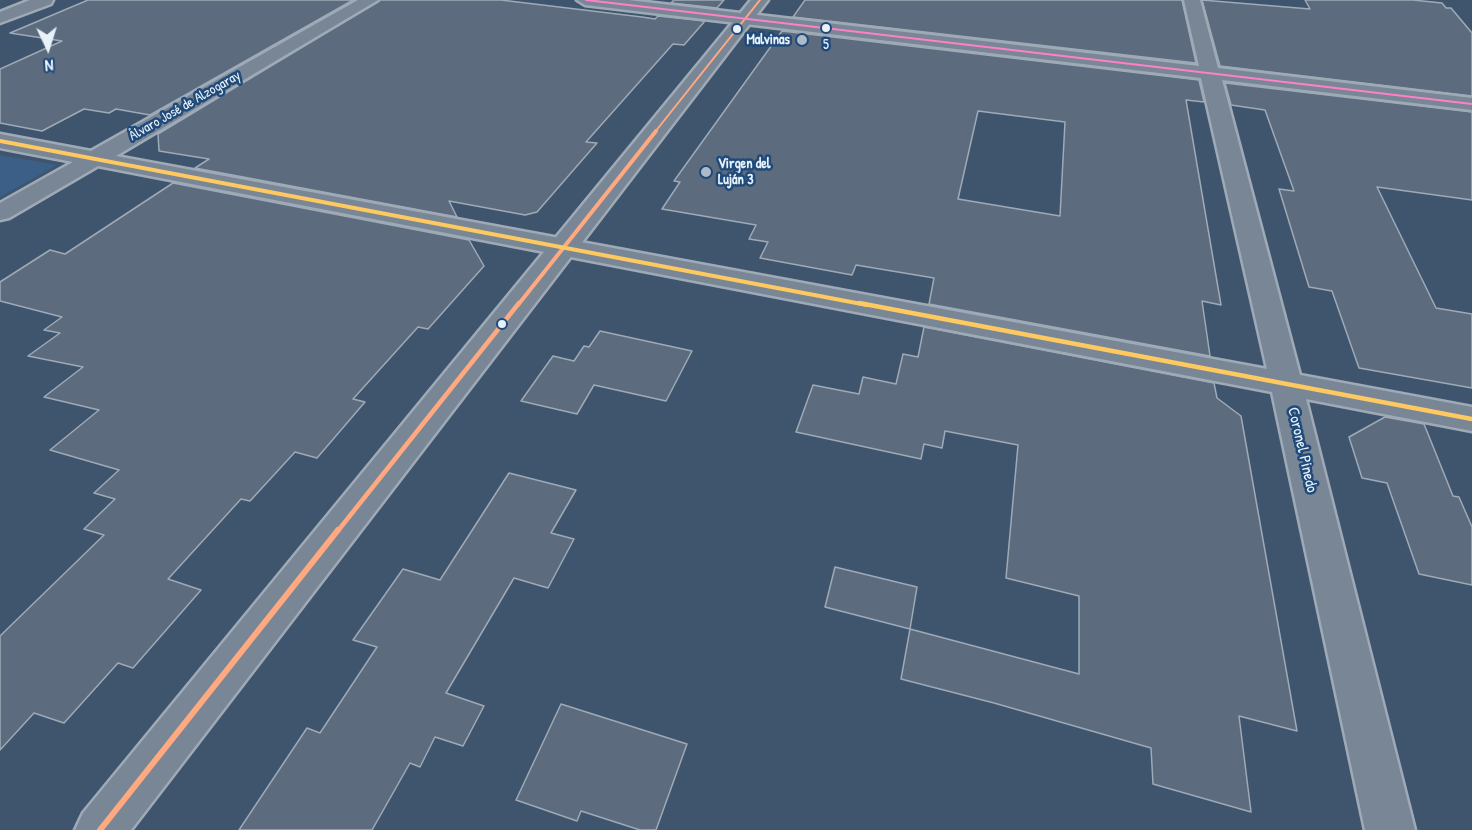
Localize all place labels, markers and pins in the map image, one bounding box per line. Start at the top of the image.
marker: 5 [820,22,832,34]
unlabelled marker [731,23,743,35]
place label: Malvinas [747,32,790,48]
marker: Malvinas [795,33,809,47]
place label: 5 [823,37,829,53]
place label: Virgen del Luján 3 [718,156,770,188]
marker: Virgen del Luján 3 [699,165,713,179]
unlabelled marker [496,318,508,330]

